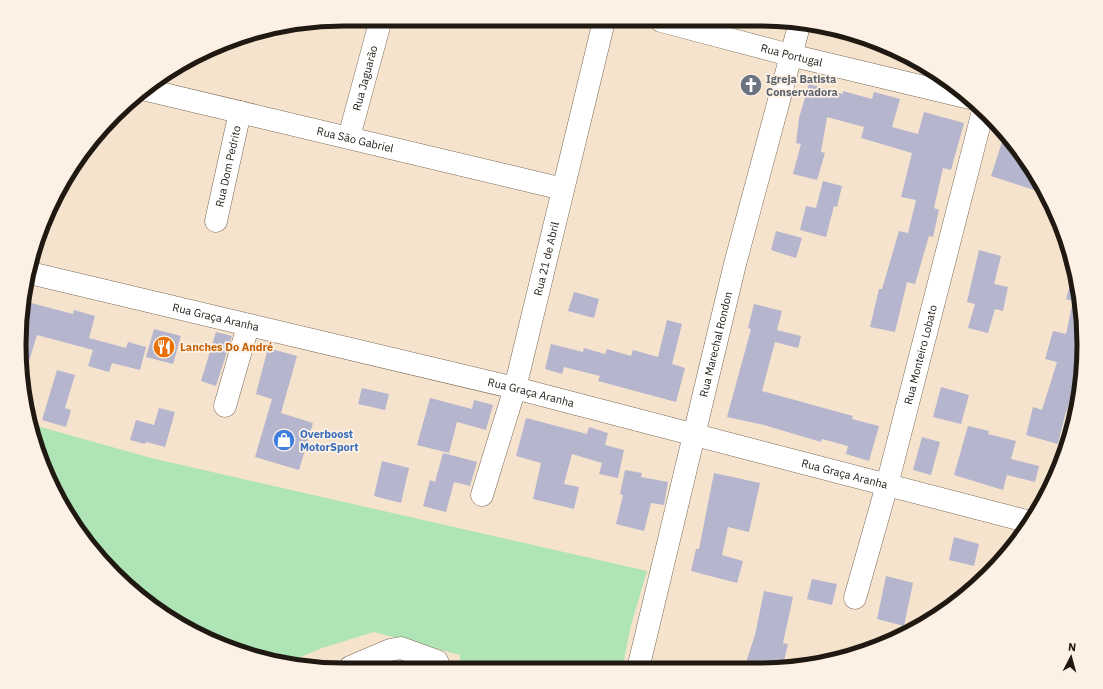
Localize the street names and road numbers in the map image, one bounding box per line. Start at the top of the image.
street label: Rua Portugal [759,41,824,70]
street label: Rua Jaguarão [349,44,381,112]
street label: Rua Dom Pedrito [212,124,244,208]
street label: Rua São Gabriel [315,124,395,155]
street label: Rua 21 de Abril [531,220,562,297]
street label: Rua Marechal Rondon [696,290,735,398]
street label: Rua Graça Aranha [171,300,261,334]
street label: Rua Monteiro Lobato [901,303,940,406]
street label: Rua Graça Aranha [486,375,576,410]
street label: Rua Graça Aranha [800,456,889,492]

